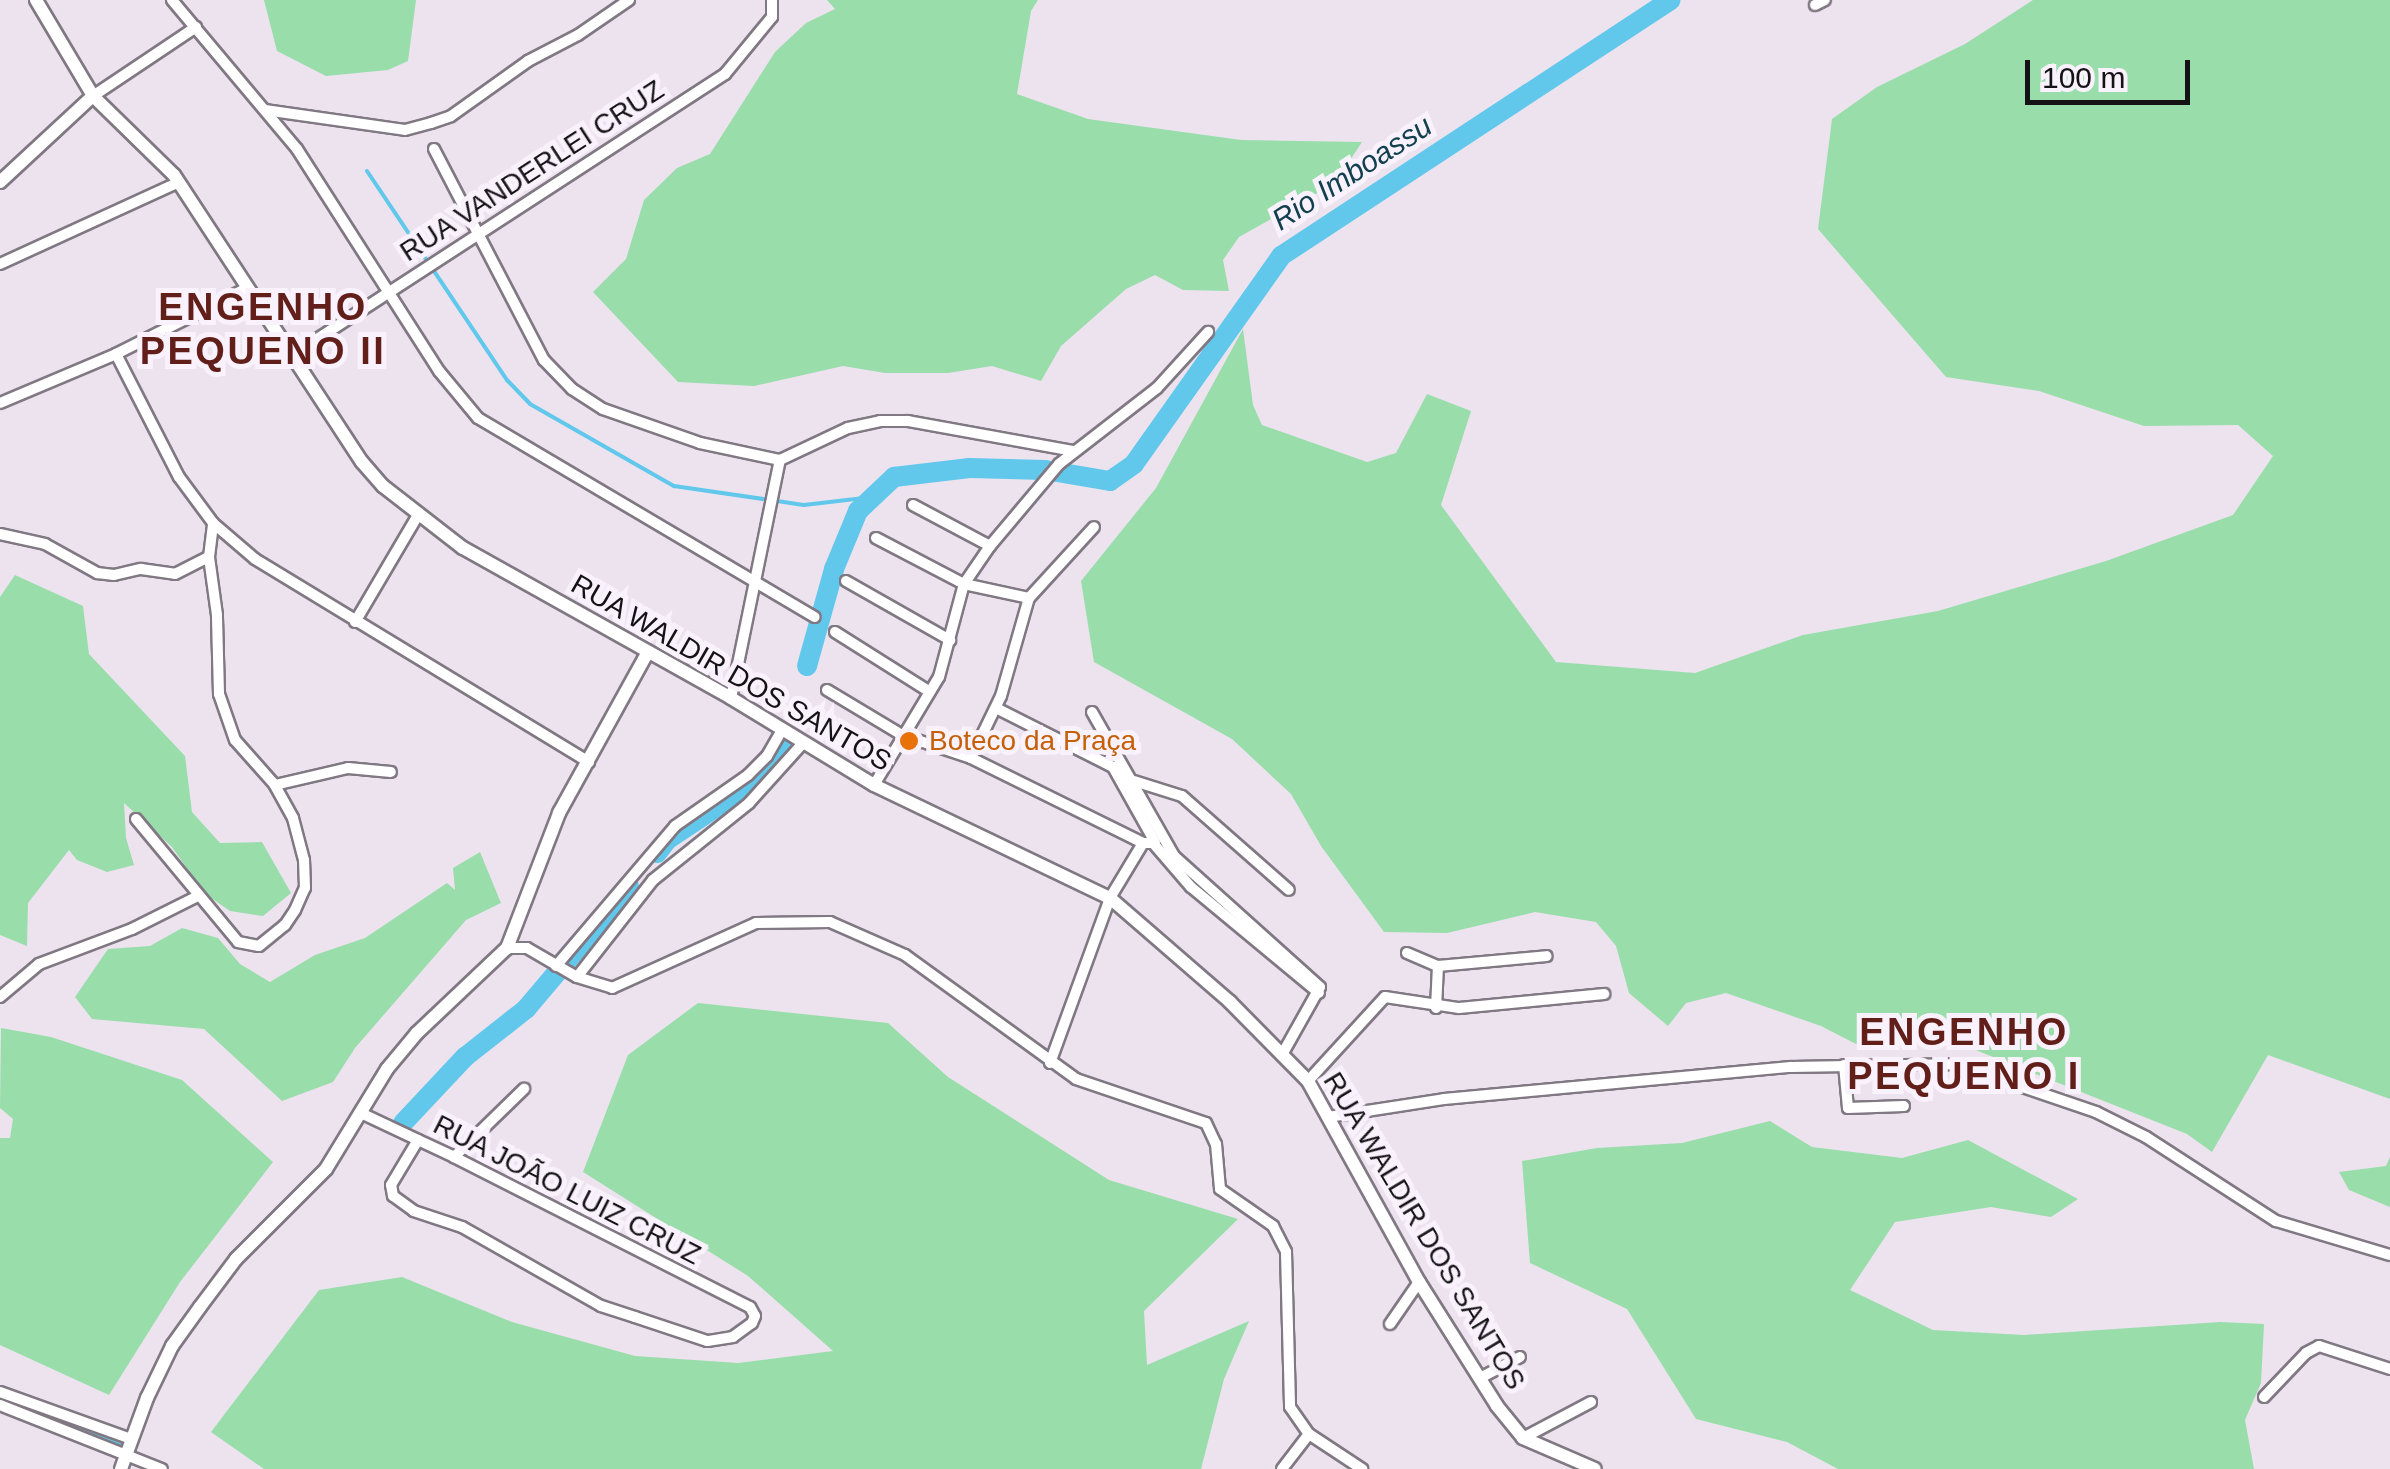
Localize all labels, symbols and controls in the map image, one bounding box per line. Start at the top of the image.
scale bar [2030,40,2195,102]
text: 100 m [2042,61,2125,94]
street label: RUA VANDERLEI CRUZ [393,73,671,269]
water label: Rio Imboassu [1265,108,1439,238]
district label: ENGENHO PEQUENO II [140,285,386,374]
street label: RUA WALDIR DOS SANTOS [564,567,898,779]
place label: Boteco da Praça [929,724,1136,758]
marker: Boteco da Praça [898,730,920,752]
district label: ENGENHO PEQUENO I [1847,1010,2081,1100]
street label: RUA WALDIR DOS SANTOS [1315,1066,1533,1396]
street label: RUA JOÃO LUIZ CRUZ [427,1108,707,1272]

